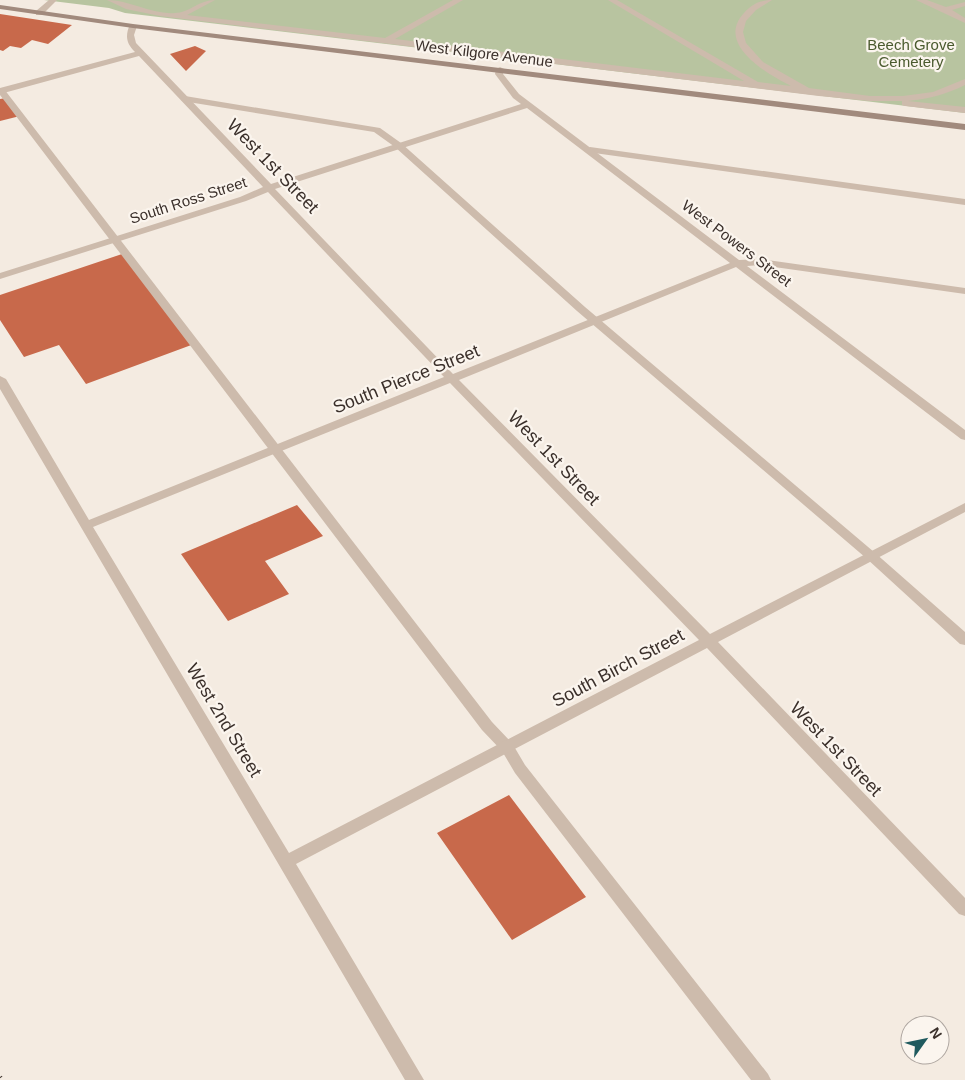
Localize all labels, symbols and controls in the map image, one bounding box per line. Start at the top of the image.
street label: West Kilgore Avenue [414,36,554,70]
park label: Beech Grove Cemetery [867,36,955,70]
street label: West 1st Street [223,115,323,217]
street label: South Ross Street [127,173,249,227]
street label: West Powers Street [679,196,796,290]
street label: South Pierce Street [330,340,482,418]
street label: West 1st Street [504,407,604,509]
street label: South Birch Street [549,625,687,711]
street label: West 2nd Street [182,660,266,780]
street label: West 1st Street [786,698,886,800]
north arrow [900,1015,950,1065]
text: N [926,1024,945,1042]

